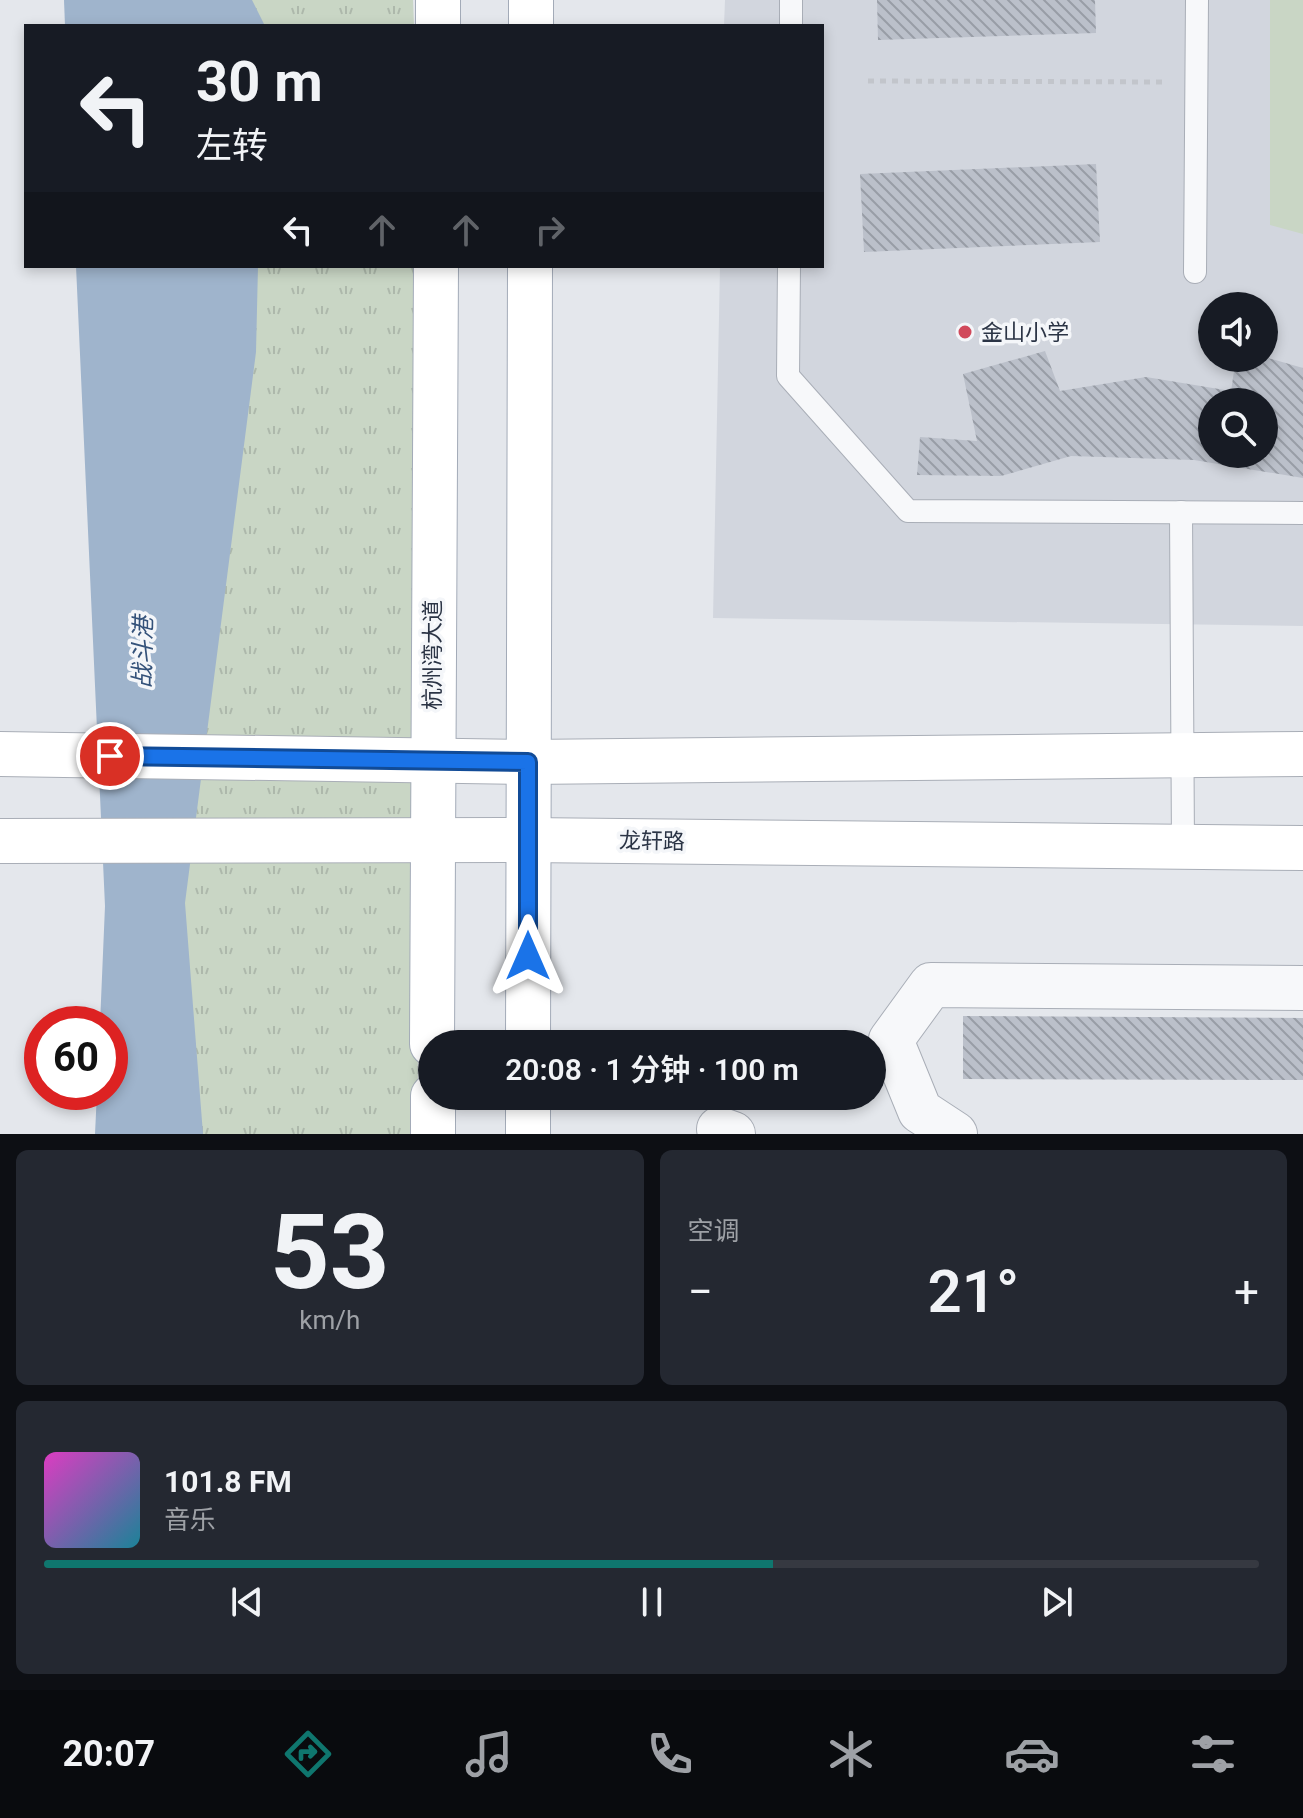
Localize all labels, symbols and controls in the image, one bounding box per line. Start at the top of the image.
text: 30 m [196,49,323,115]
icon: left [64,56,168,160]
text: 左转 [196,125,268,167]
icon: left [276,208,320,252]
icon: ahead [360,208,404,252]
icon: ahead [444,208,488,252]
icon: right [528,208,572,252]
map controls [1198,292,1278,468]
button: sound [1198,292,1278,372]
place label: 金山小学 [981,320,1069,345]
marker: 金山小学 [956,323,974,341]
button: search [1198,388,1278,468]
street label: 杭州湾大道 [420,600,445,710]
water label: 战斗港 [128,613,158,688]
pin [76,722,144,790]
icon: arrive [88,734,132,778]
street label: 龙轩路 [619,828,685,854]
position arrow [486,914,570,998]
speed limit sign: 60 [24,1006,128,1110]
text: 20:08 · 1 分钟 · 100 m [505,1052,799,1087]
text: 53 [270,1192,389,1313]
text: 空调 [688,1216,740,1246]
text: 21° [927,1256,1019,1327]
text: − [688,1266,713,1318]
text: + [1234,1266,1259,1318]
text: km/h [299,1305,360,1335]
text: 101.8 FM [164,1464,292,1499]
text: 音乐 [164,1505,216,1535]
icon: previous [225,1580,269,1624]
icon: pause [630,1580,674,1624]
icon: next [1035,1580,1079,1624]
icon: directions [280,1726,336,1782]
icon: music [461,1726,517,1782]
icon: phone [642,1726,698,1782]
icon: climate [823,1726,879,1782]
icon: car [1004,1726,1060,1782]
icon: filters [1185,1726,1241,1782]
text: 20:07 [62,1733,155,1775]

